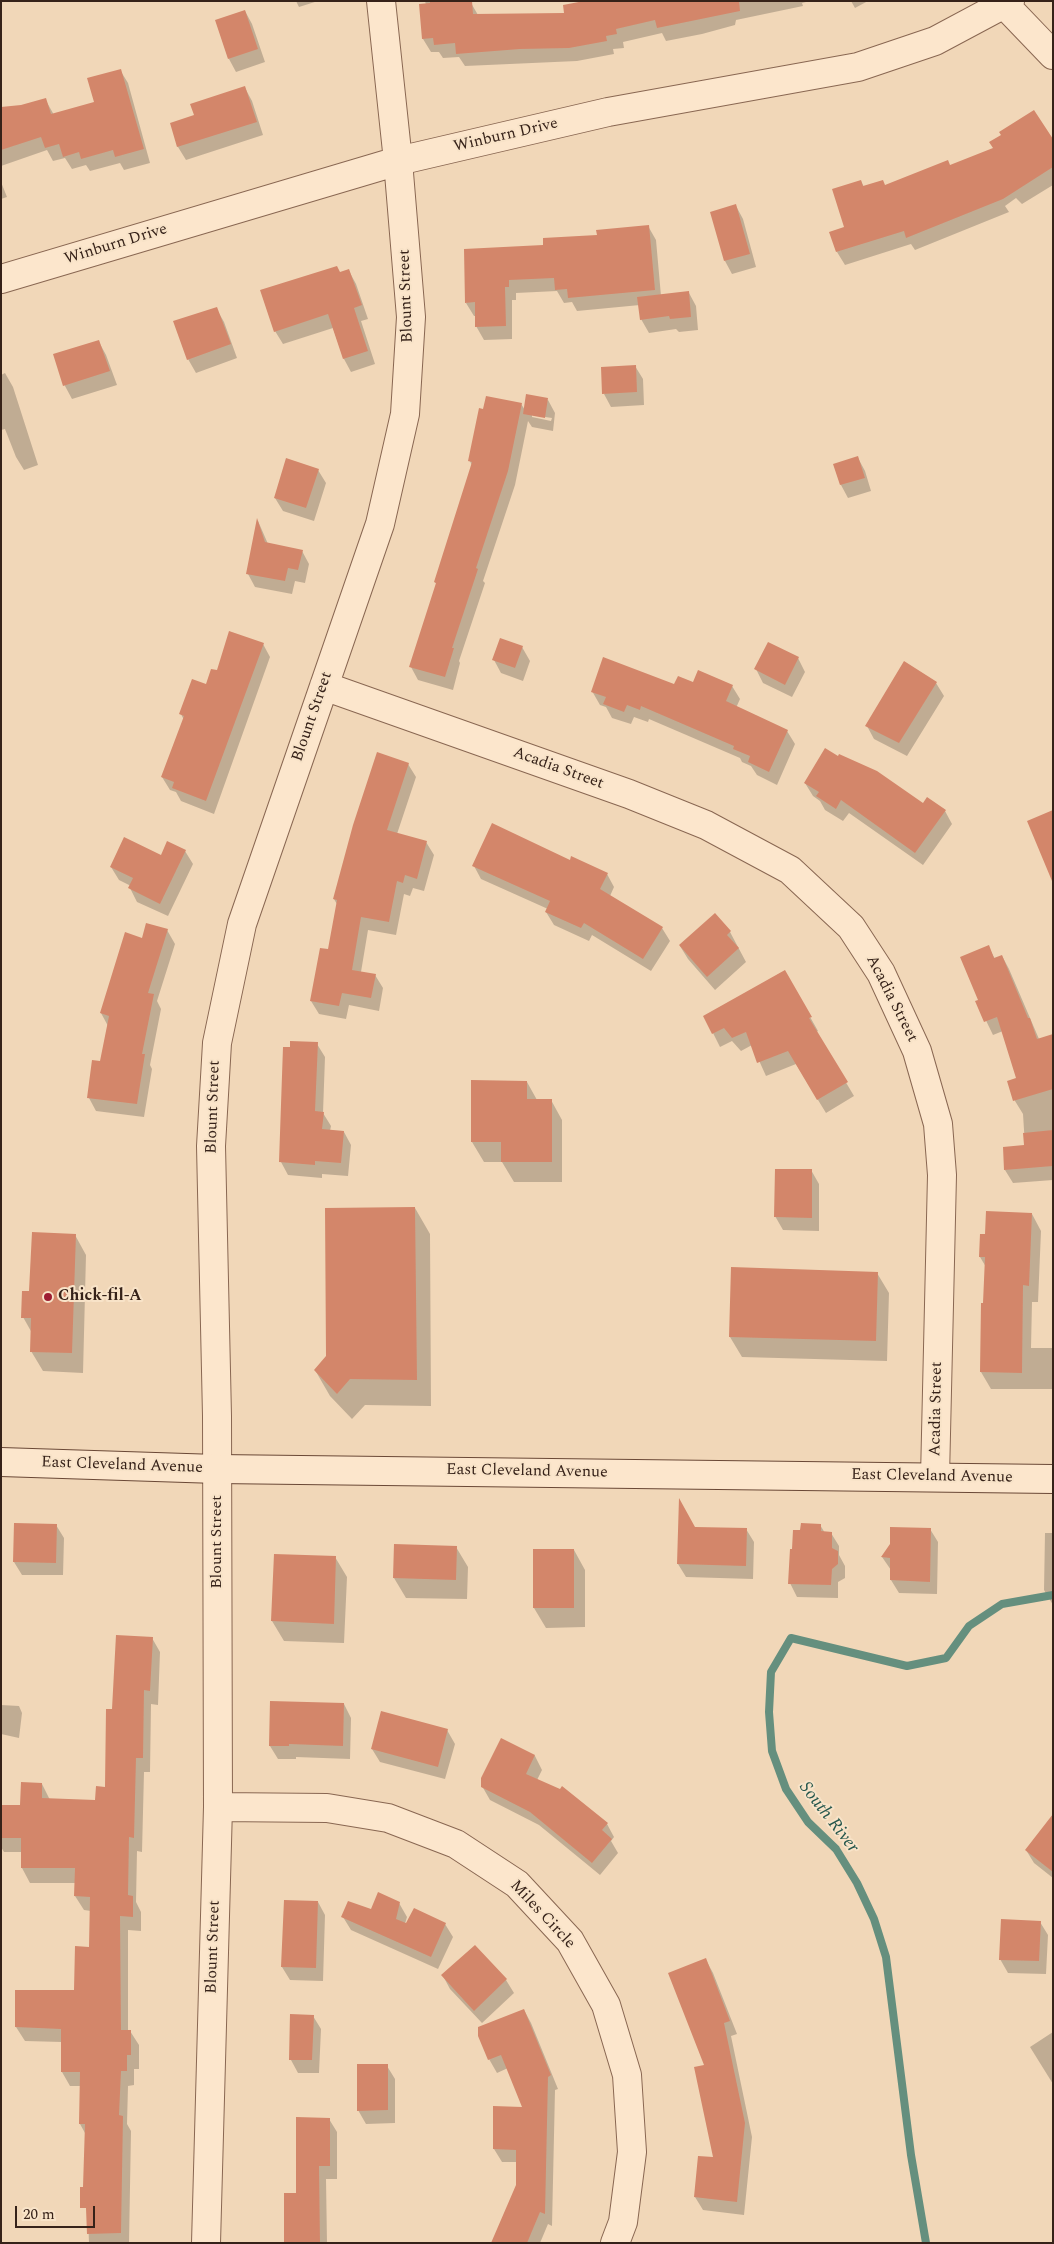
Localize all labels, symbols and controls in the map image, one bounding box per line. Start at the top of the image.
street label: Winburn Drive [452,115,560,157]
street label: Winburn Drive [62,220,170,270]
street label: Blount Street [396,249,418,343]
street label: Blount Street [289,670,337,764]
street label: Acadia Street [510,744,606,794]
street label: Acadia Street [861,952,921,1046]
street label: Blount Street [203,1060,225,1154]
place label: Chick-fil-A [58,1287,142,1307]
marker: Chick-fil-A [42,1291,54,1303]
street label: Acadia Street [927,1361,947,1457]
street label: East Cleveland Avenue [41,1454,203,1478]
street label: East Cleveland Avenue [446,1461,608,1483]
street label: East Cleveland Avenue [851,1466,1013,1488]
street label: Blount Street [208,1495,228,1589]
water label: South River [793,1778,863,1858]
street label: Miles Circle [505,1877,579,1953]
street label: Blount Street [203,1900,225,1994]
scale bar [18,2196,98,2228]
text: 20 m [23,2203,55,2226]

